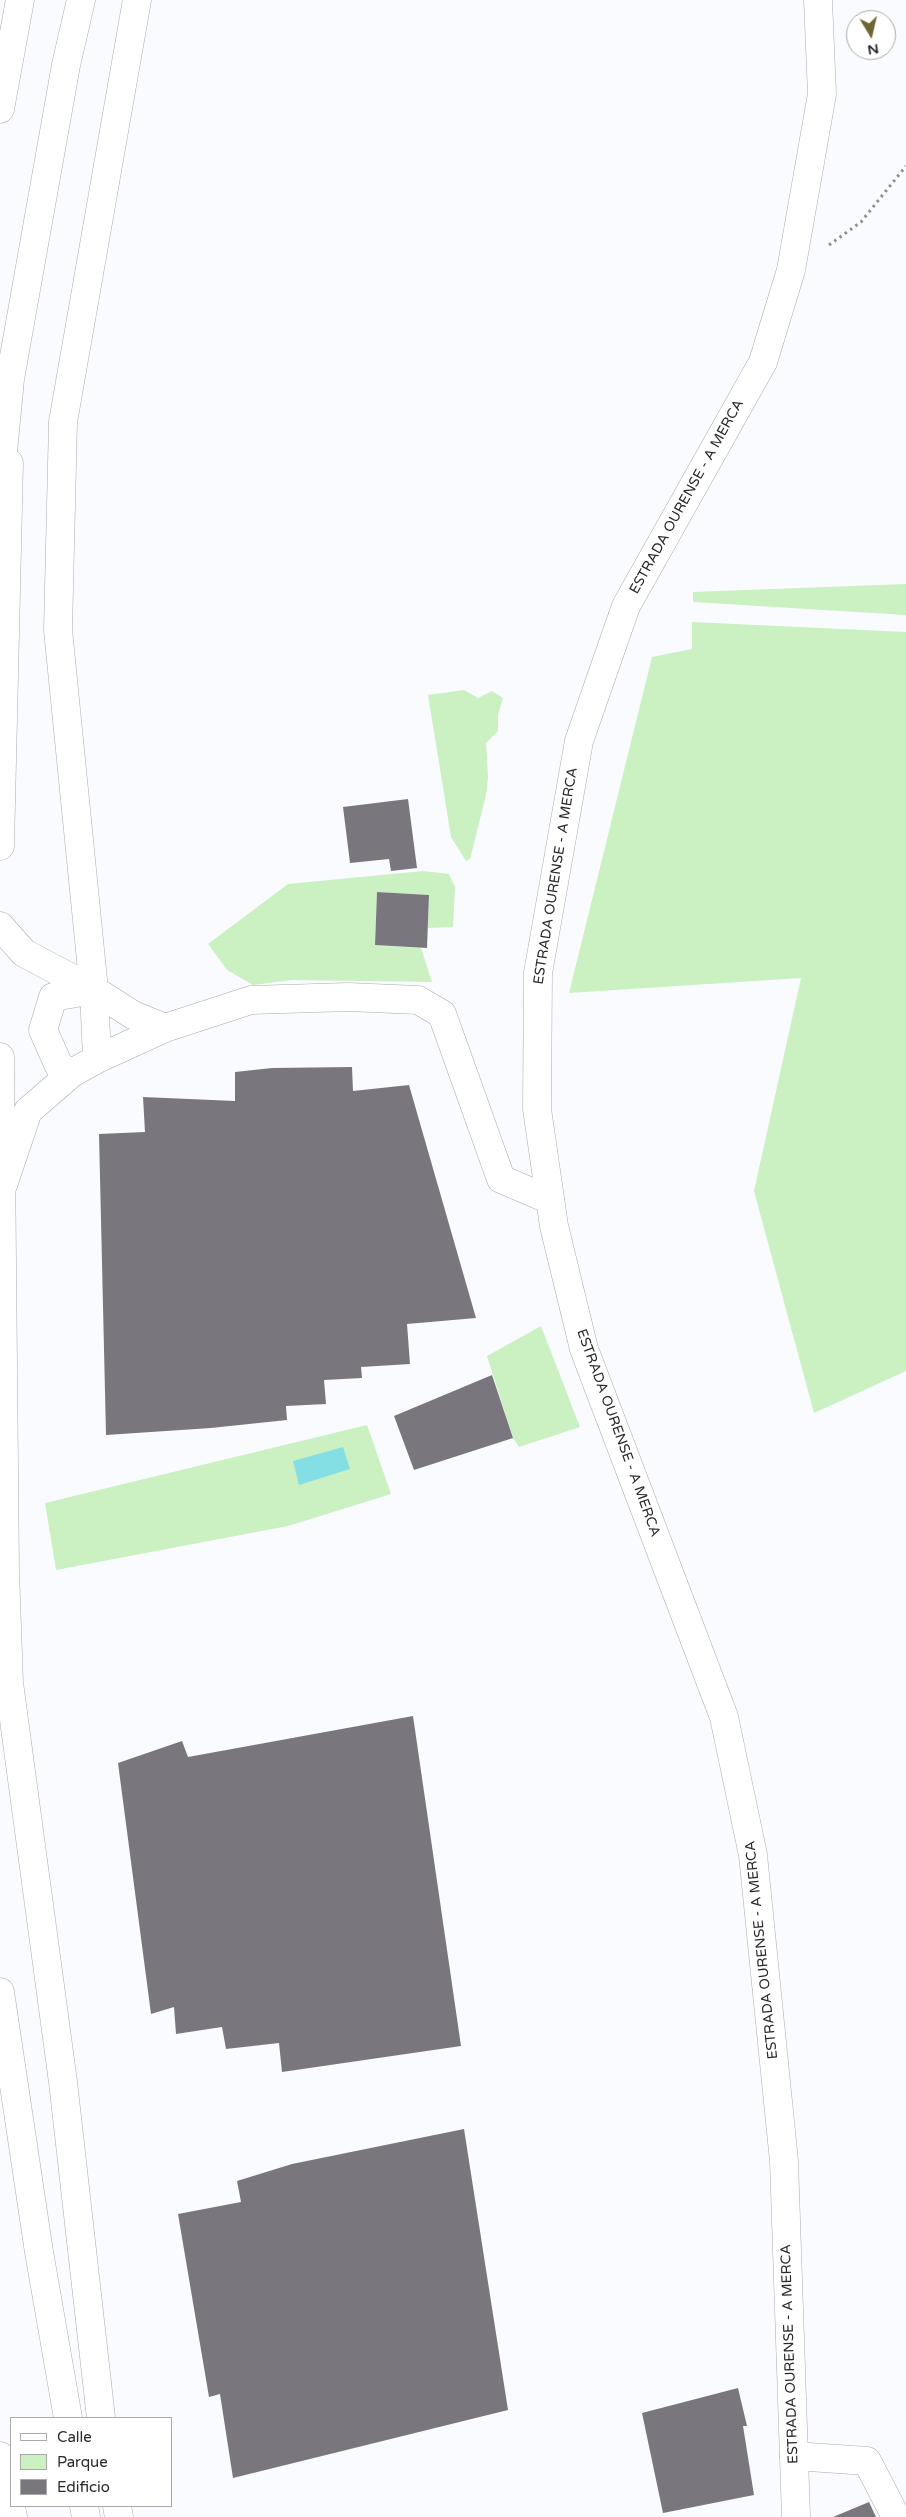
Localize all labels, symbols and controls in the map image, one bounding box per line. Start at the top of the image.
north arrow [846,10,896,60]
text: N [866,40,880,59]
street label: ESTRADA OURENSE - A MERCA [626,397,748,597]
street label: ESTRADA OURENSE - A MERCA [531,766,581,986]
street label: ESTRADA OURENSE - A MERCA [573,1327,663,1539]
street label: ESTRADA OURENSE - A MERCA [742,1840,782,2060]
street label: ESTRADA OURENSE - A MERCA [778,2244,802,2464]
legend [10,2417,172,2507]
text: Calle [57,2428,92,2446]
text: Parque [57,2453,108,2471]
text: Edificio [57,2478,110,2496]

